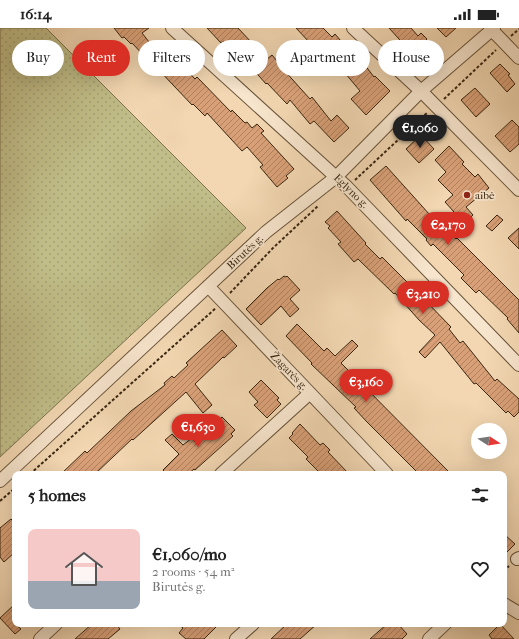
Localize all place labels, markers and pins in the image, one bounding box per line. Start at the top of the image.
pin: €1,060 [387,115,453,149]
place label: aibė [475,189,495,202]
marker: aibė [462,190,472,200]
pin: €2,170 [415,212,481,246]
pin: €3,210 [390,281,456,315]
pin: €3,160 [333,369,399,403]
pin: €1,630 [165,414,231,448]

